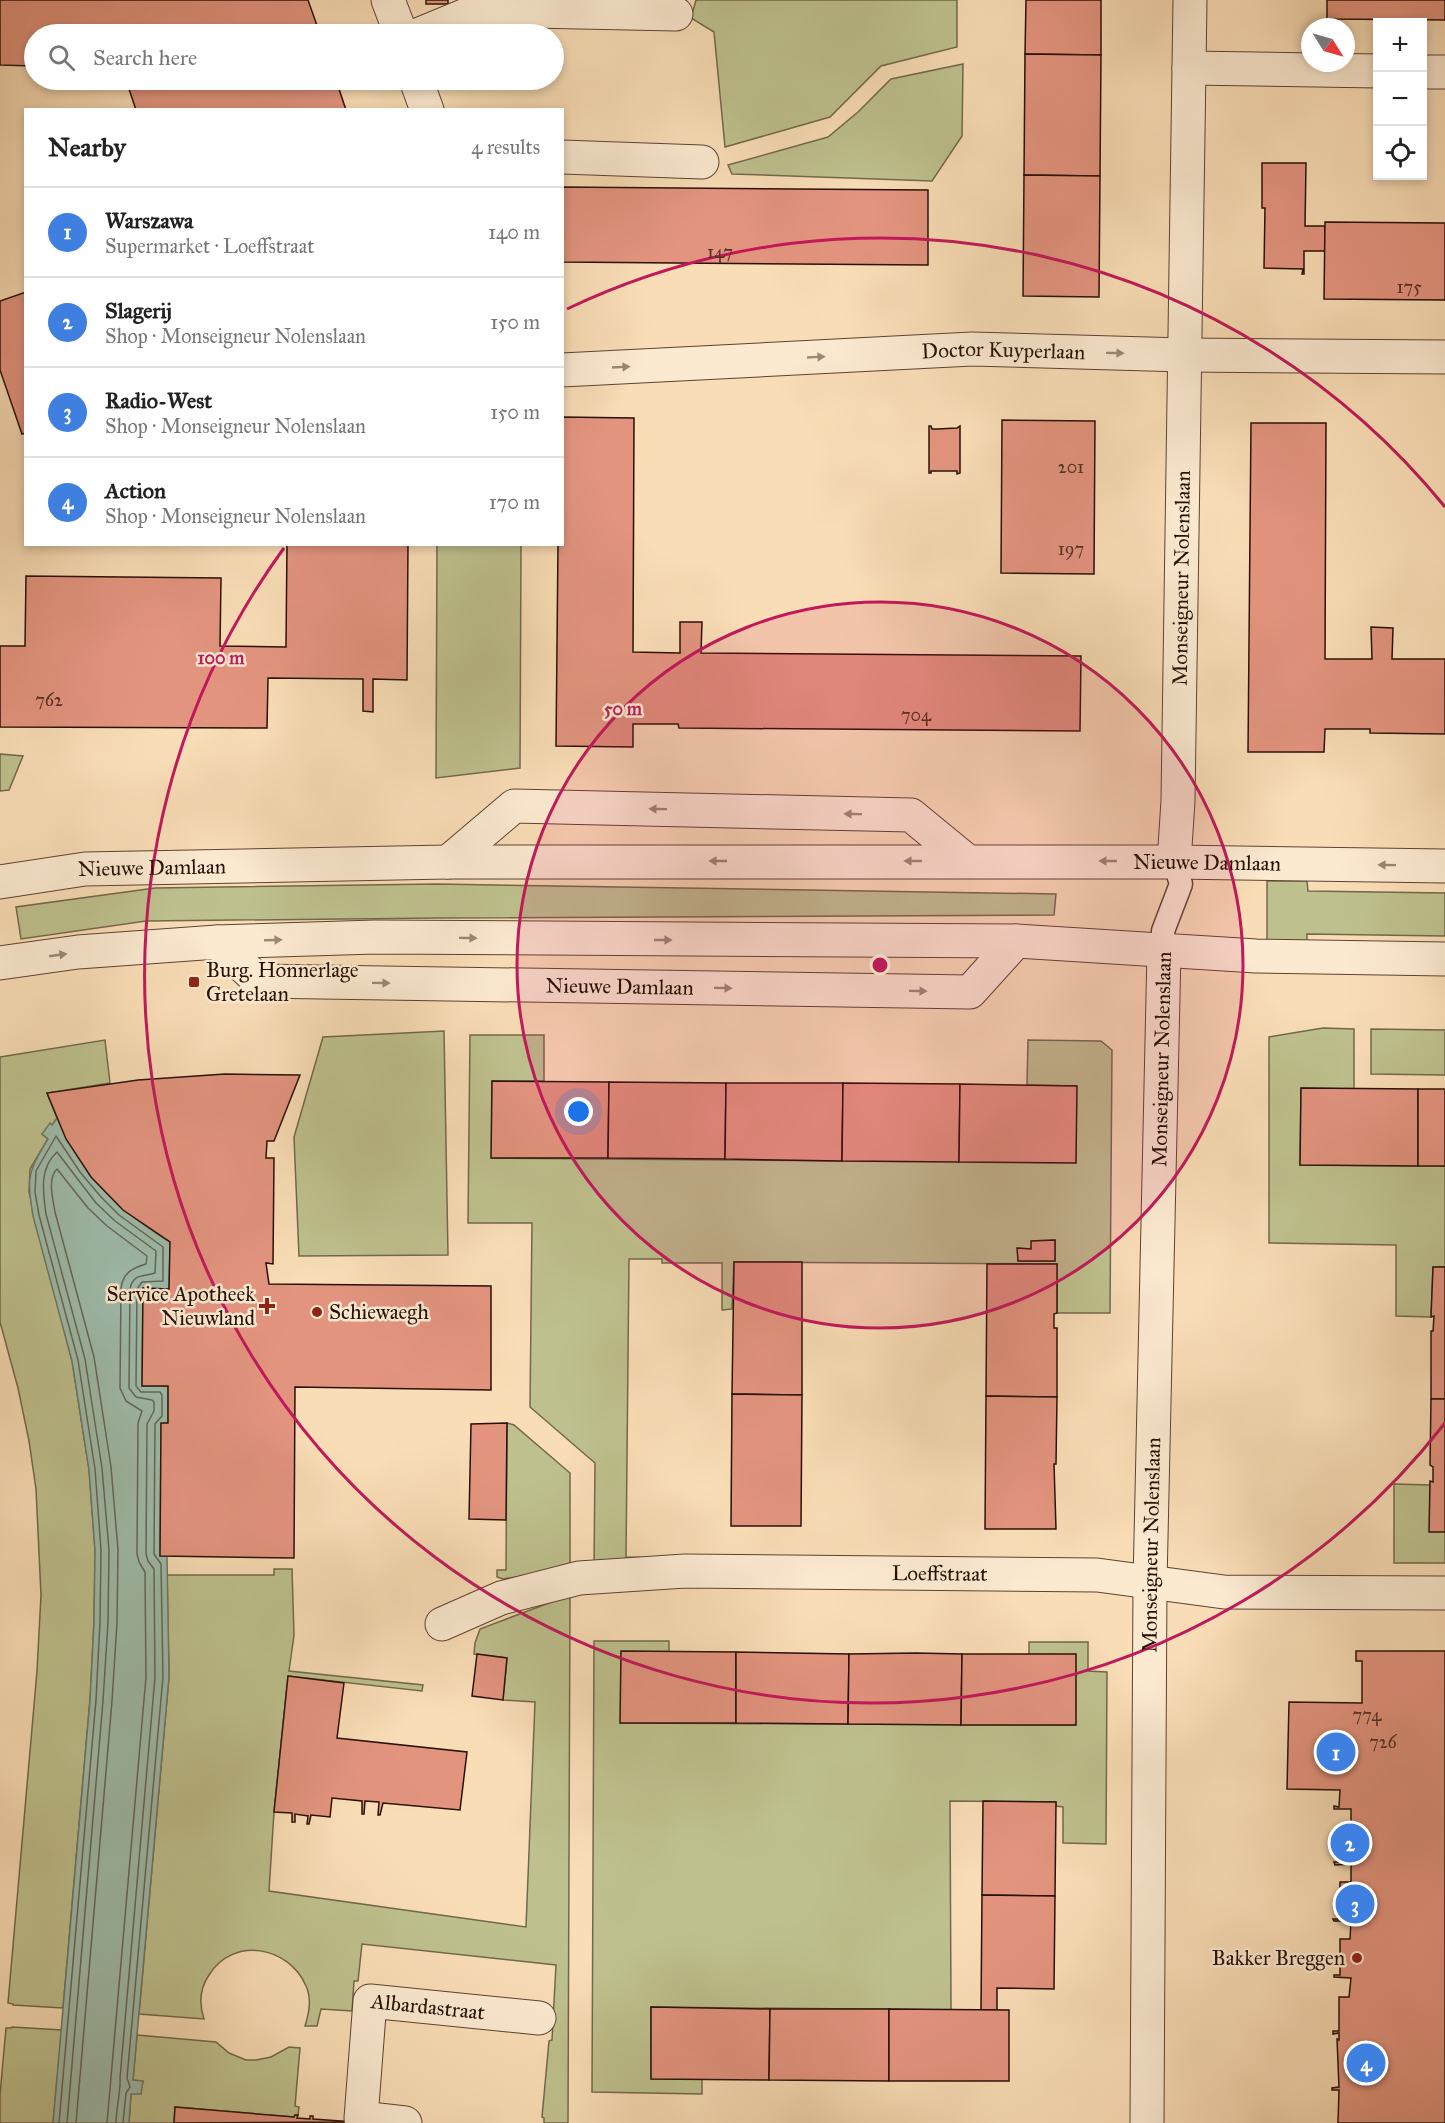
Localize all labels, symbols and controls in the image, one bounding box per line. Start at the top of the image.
north arrow [1301,18,1355,72]
map controls [1373,18,1427,180]
button: + [1373,18,1427,72]
search box [24,24,564,90]
icon: search [45,41,78,74]
text: Search here [93,44,197,71]
button: − [1373,72,1427,126]
button: locate [1373,126,1427,180]
text: Nearby [48,131,126,163]
text: 4 results [471,135,540,159]
text: Warszawa [105,207,193,234]
text: 1 [64,220,71,244]
text: 140 m [488,220,540,244]
text: Supermarket · Loeffstraat [105,234,314,258]
house number: 147 [707,241,733,263]
house number: 175 [1396,276,1422,298]
text: Slagerij [105,297,172,324]
text: 2 [63,310,72,334]
text: 150 m [490,310,540,334]
text: Shop · Monseigneur Nolenslaan [105,324,366,348]
street label: Doctor Kuyperlaan [921,336,1086,365]
one-way arrow [1106,348,1125,358]
one-way arrow [806,353,825,362]
one-way arrow [611,363,630,372]
text: Radio-West [105,387,212,414]
text: 3 [64,400,72,424]
text: 150 m [490,400,540,424]
text: Shop · Monseigneur Nolenslaan [105,414,366,438]
house number: 201 [1058,456,1084,478]
street label: Monseigneur Nolenslaan [1167,470,1196,686]
text: Action [105,477,166,504]
text: 4 [62,490,73,514]
text: 170 m [489,490,540,514]
text: Shop · Monseigneur Nolenslaan [105,504,366,528]
house number: 197 [1058,538,1084,560]
text: 100 m [198,647,245,669]
house number: 762 [35,689,63,711]
text: 50 m [604,698,643,720]
house number: 704 [901,704,932,726]
one-way arrow [649,805,668,814]
one-way arrow [843,809,862,819]
street label: Nieuwe Damlaan [1133,849,1281,877]
street label: Nieuwe Damlaan [78,853,226,882]
one-way arrow [708,856,727,866]
one-way arrow [903,856,922,866]
one-way arrow [1098,856,1117,866]
one-way arrow [1377,861,1396,870]
one-way arrow [459,933,478,943]
one-way arrow [264,935,283,945]
one-way arrow [654,935,673,944]
one-way arrow [48,950,67,959]
street label: Monseigneur Nolenslaan [1146,951,1177,1167]
centre of rings [870,955,890,975]
place label: Burg. Honnerlage Gretelaan [206,957,359,1007]
street label: Nieuwe Damlaan [545,972,694,1001]
marker: Burg. Honnerlage Gretelaan [187,975,201,989]
one-way arrow [371,978,390,988]
one-way arrow [713,983,732,993]
one-way arrow [908,987,927,996]
your location [564,1097,593,1126]
place label: Service Apotheek Nieuwland [106,1281,255,1331]
marker: Service Apotheek Nieuwland [260,1299,274,1313]
place label: Schiewaegh [329,1299,429,1325]
marker: Schiewaegh [310,1305,324,1319]
street label: Monseigneur Nolenslaan [1137,1437,1166,1653]
street label: Loeffstraat [892,1560,988,1587]
house number: 774 [1353,1704,1382,1726]
pin: 1 [1316,1730,1356,1774]
house number: 726 [1369,1731,1398,1753]
pin: 2 [1330,1820,1370,1866]
pin: 3 [1336,1882,1374,1926]
place label: Bakker Breggen [1212,1945,1345,1971]
marker: Bakker Breggen [1350,1951,1364,1965]
street label: Albardastraat [369,1988,487,2026]
pin: 4 [1346,2040,1386,2086]

